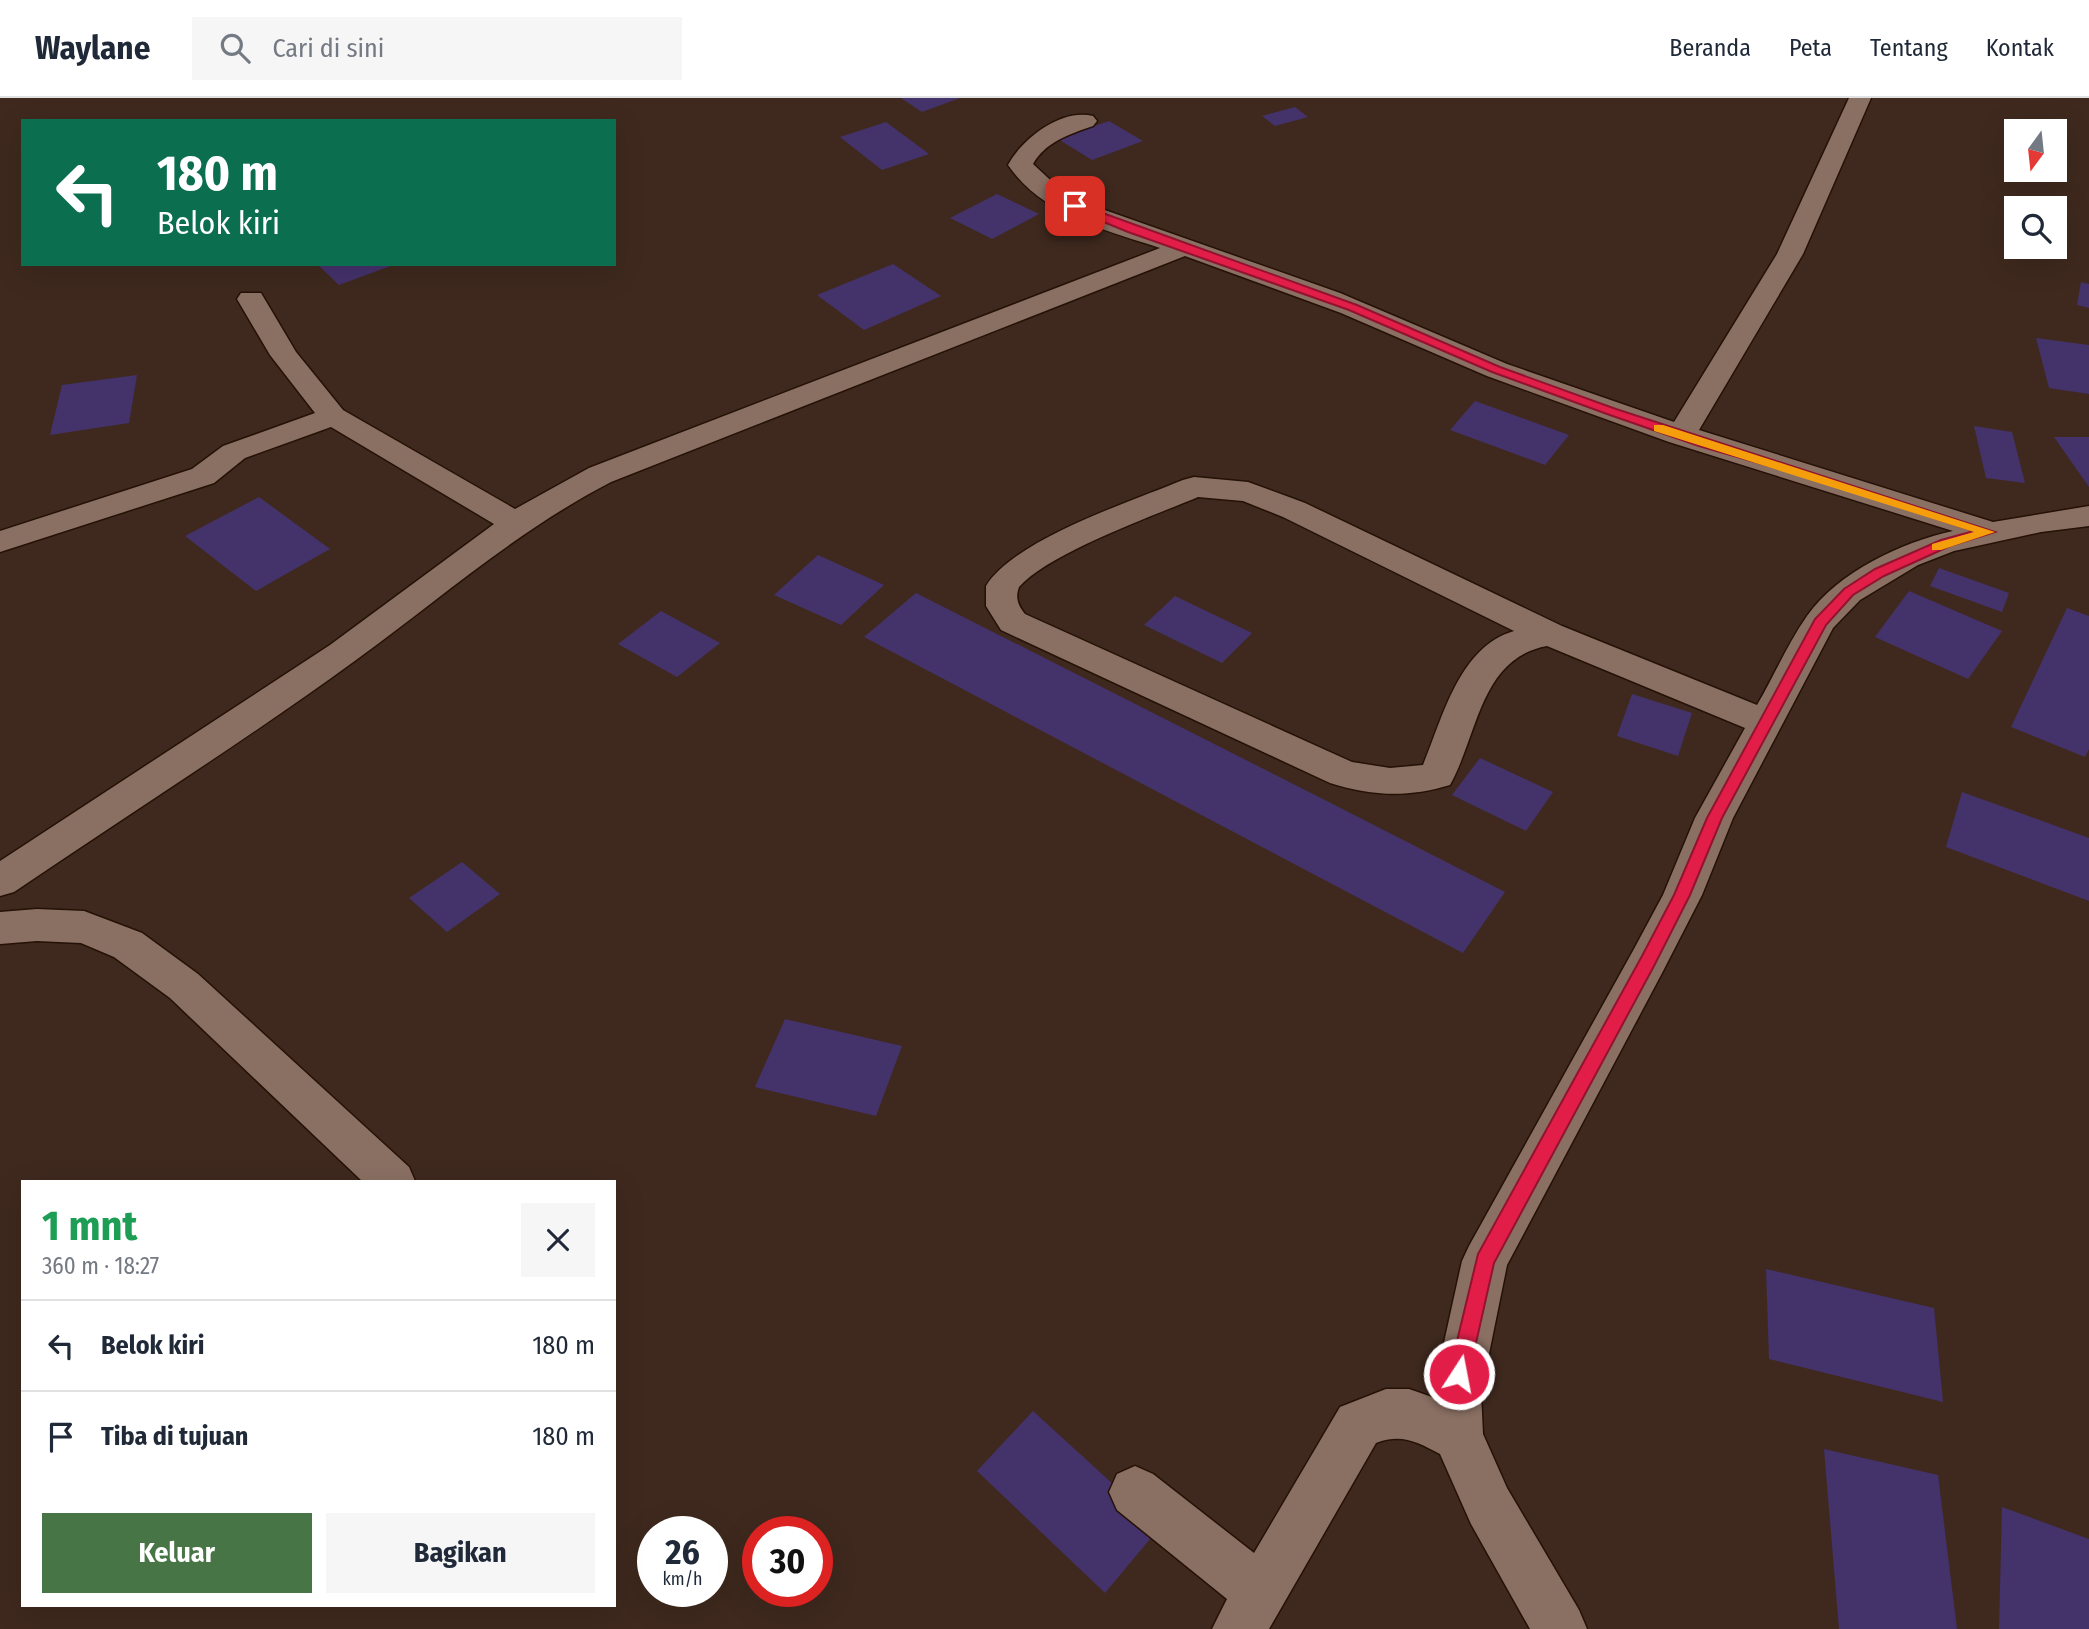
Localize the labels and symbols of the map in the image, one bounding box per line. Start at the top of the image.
north arrow [2004,119,2067,182]
pin [1045,176,1105,236]
position arrow [1422,1337,1496,1411]
speed limit sign: 30 [742,1516,833,1607]

